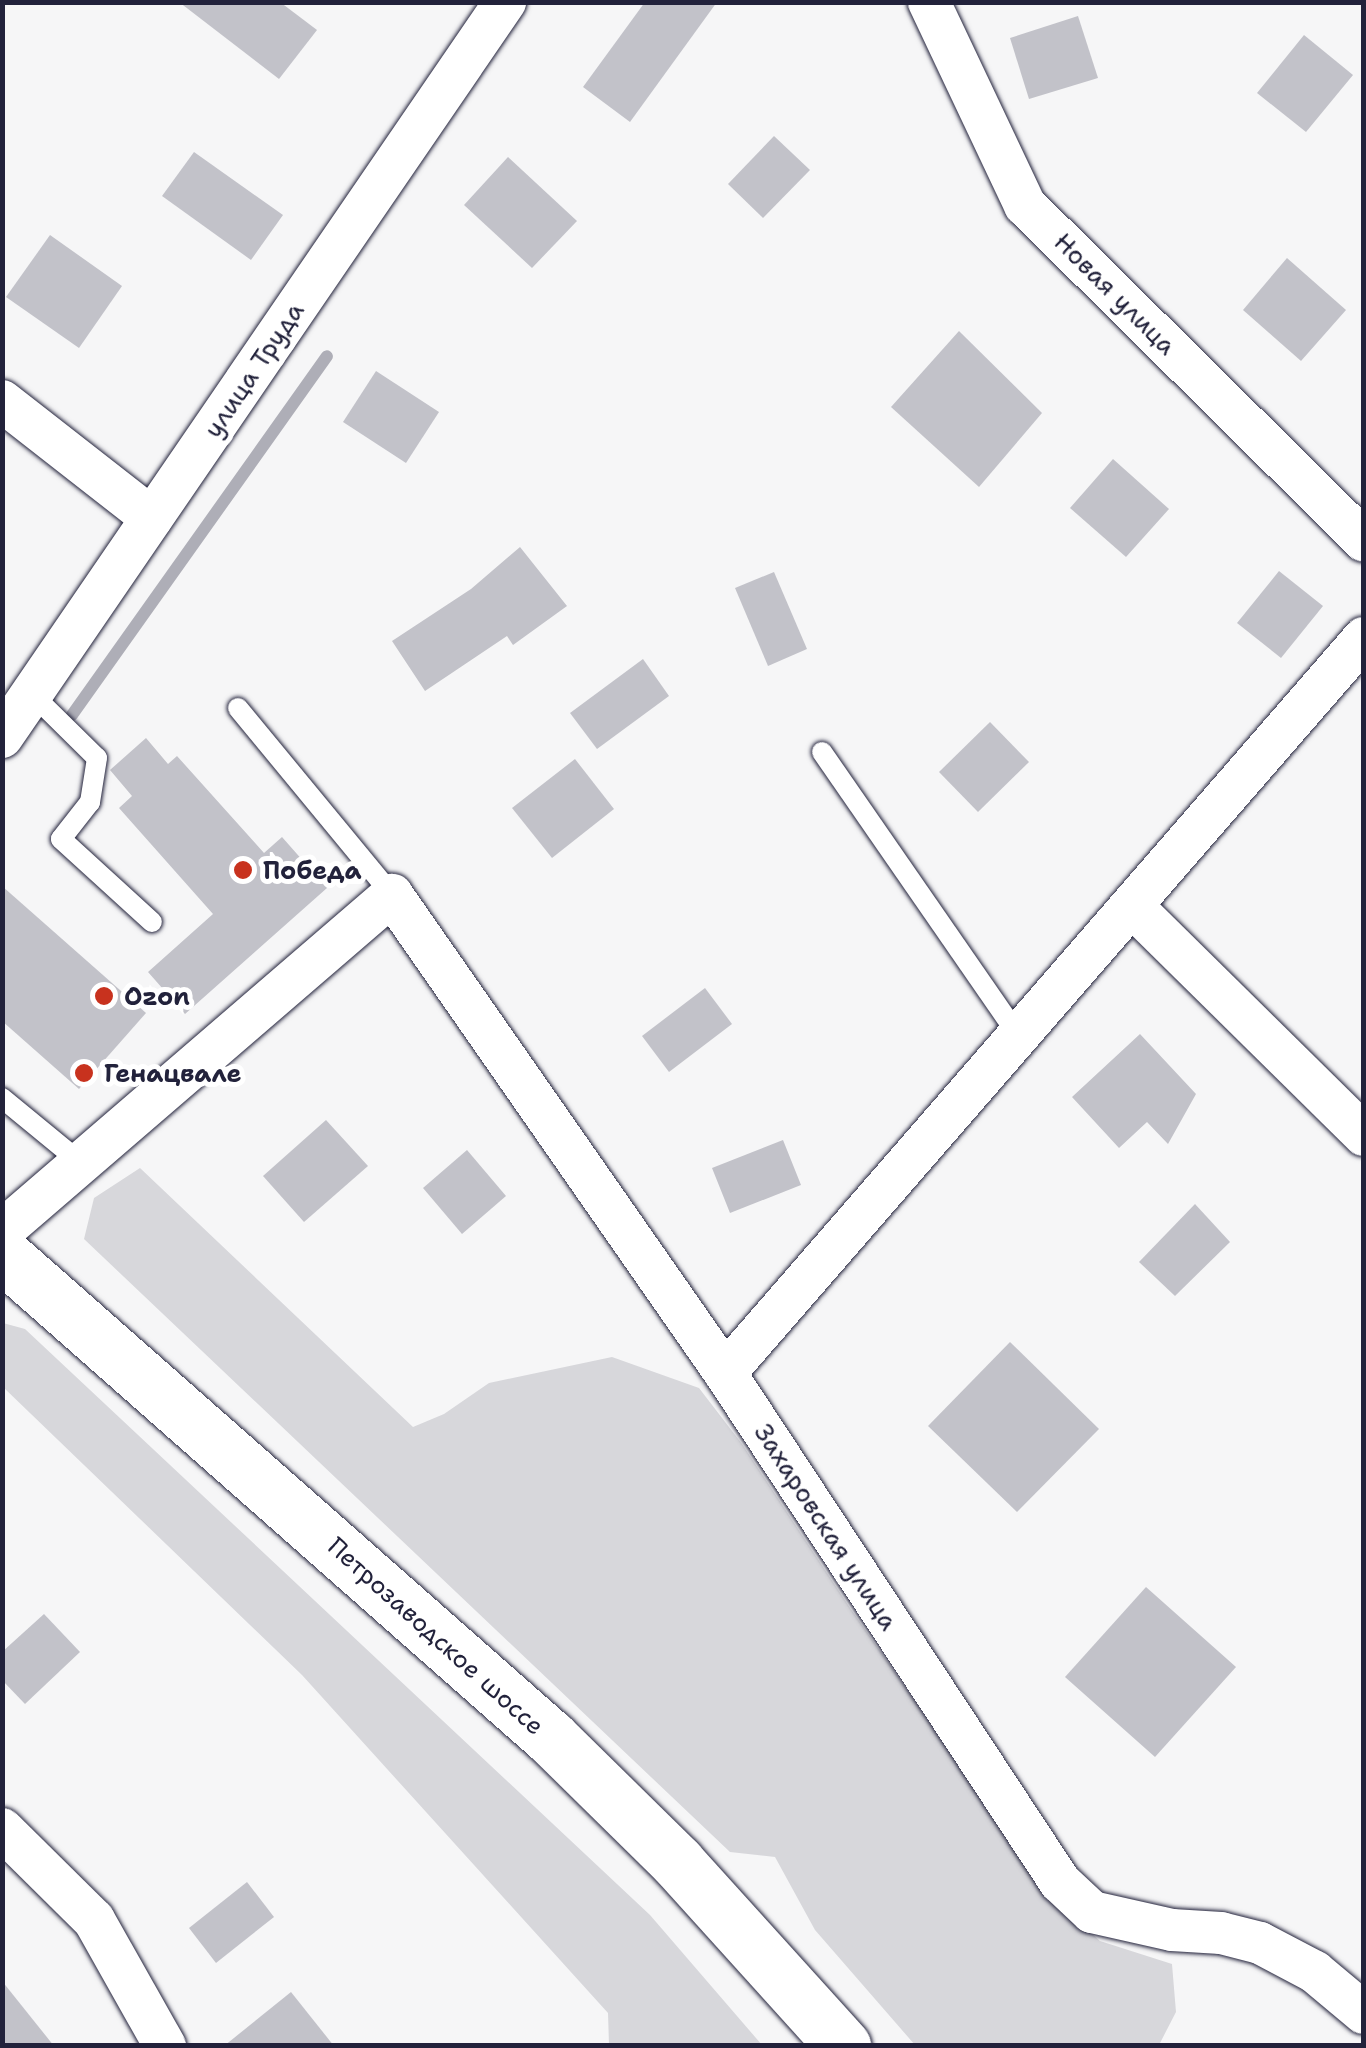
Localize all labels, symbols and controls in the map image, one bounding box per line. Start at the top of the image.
street label: Новая улица [1048,227,1182,361]
street label: улица Труда [198,297,310,443]
place label: Победа [263,855,361,885]
marker: Победа [232,859,254,881]
place label: Ozon [124,981,190,1011]
marker: Ozon [93,985,115,1007]
place label: Генацвале [104,1058,242,1088]
marker: Генацвале [73,1062,95,1084]
street label: Захаровская улица [748,1418,904,1636]
street label: Петрозаводское шоссе [322,1531,550,1741]

